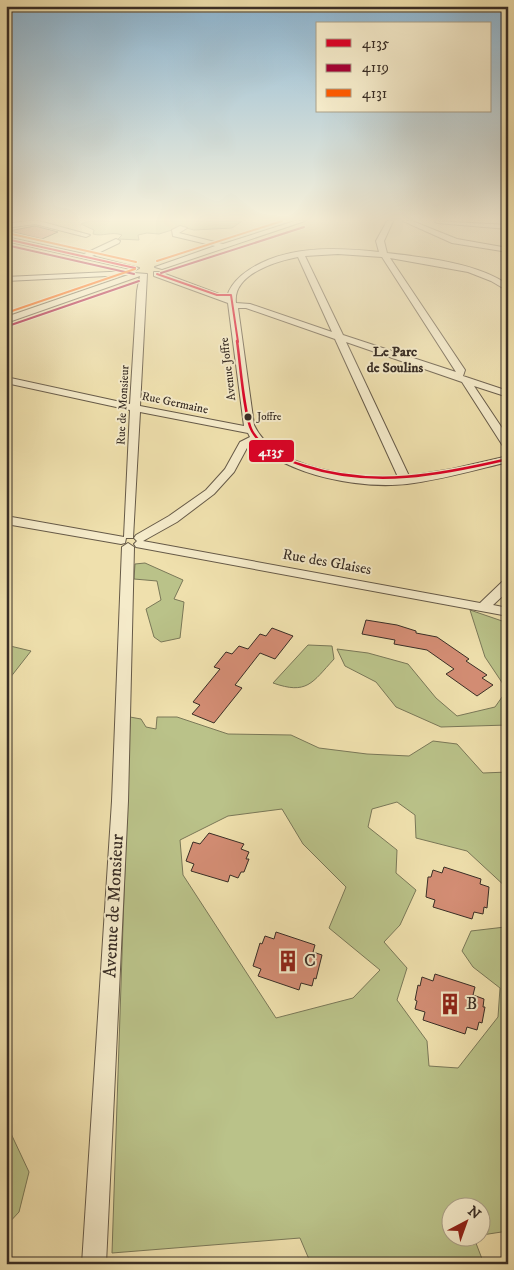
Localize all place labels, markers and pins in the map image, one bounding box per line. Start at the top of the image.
place label: Joffre [256,410,282,424]
marker: Joffre [243,412,253,422]
building icon: C [275,948,301,974]
place label: C [304,950,316,972]
building icon: B [437,991,463,1017]
place label: B [466,993,477,1015]

